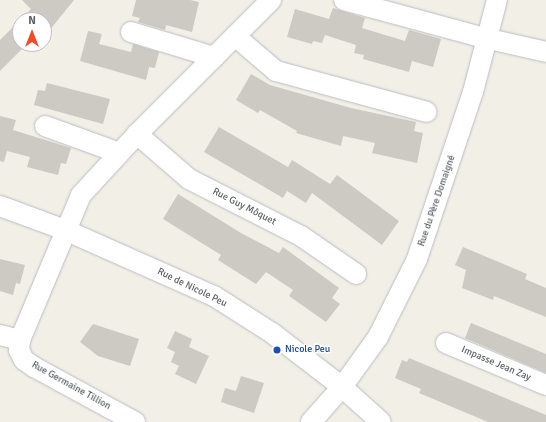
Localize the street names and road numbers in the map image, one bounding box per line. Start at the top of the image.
street label: Rue du Père Domaigné [416,154,458,248]
street label: Rue Guy Môquet [210,186,278,228]
street label: Rue de Nicole Peu [155,266,229,310]
street label: Impasse Jean Zay [459,344,533,384]
street label: Rue Germaine Tillion [29,359,113,413]

